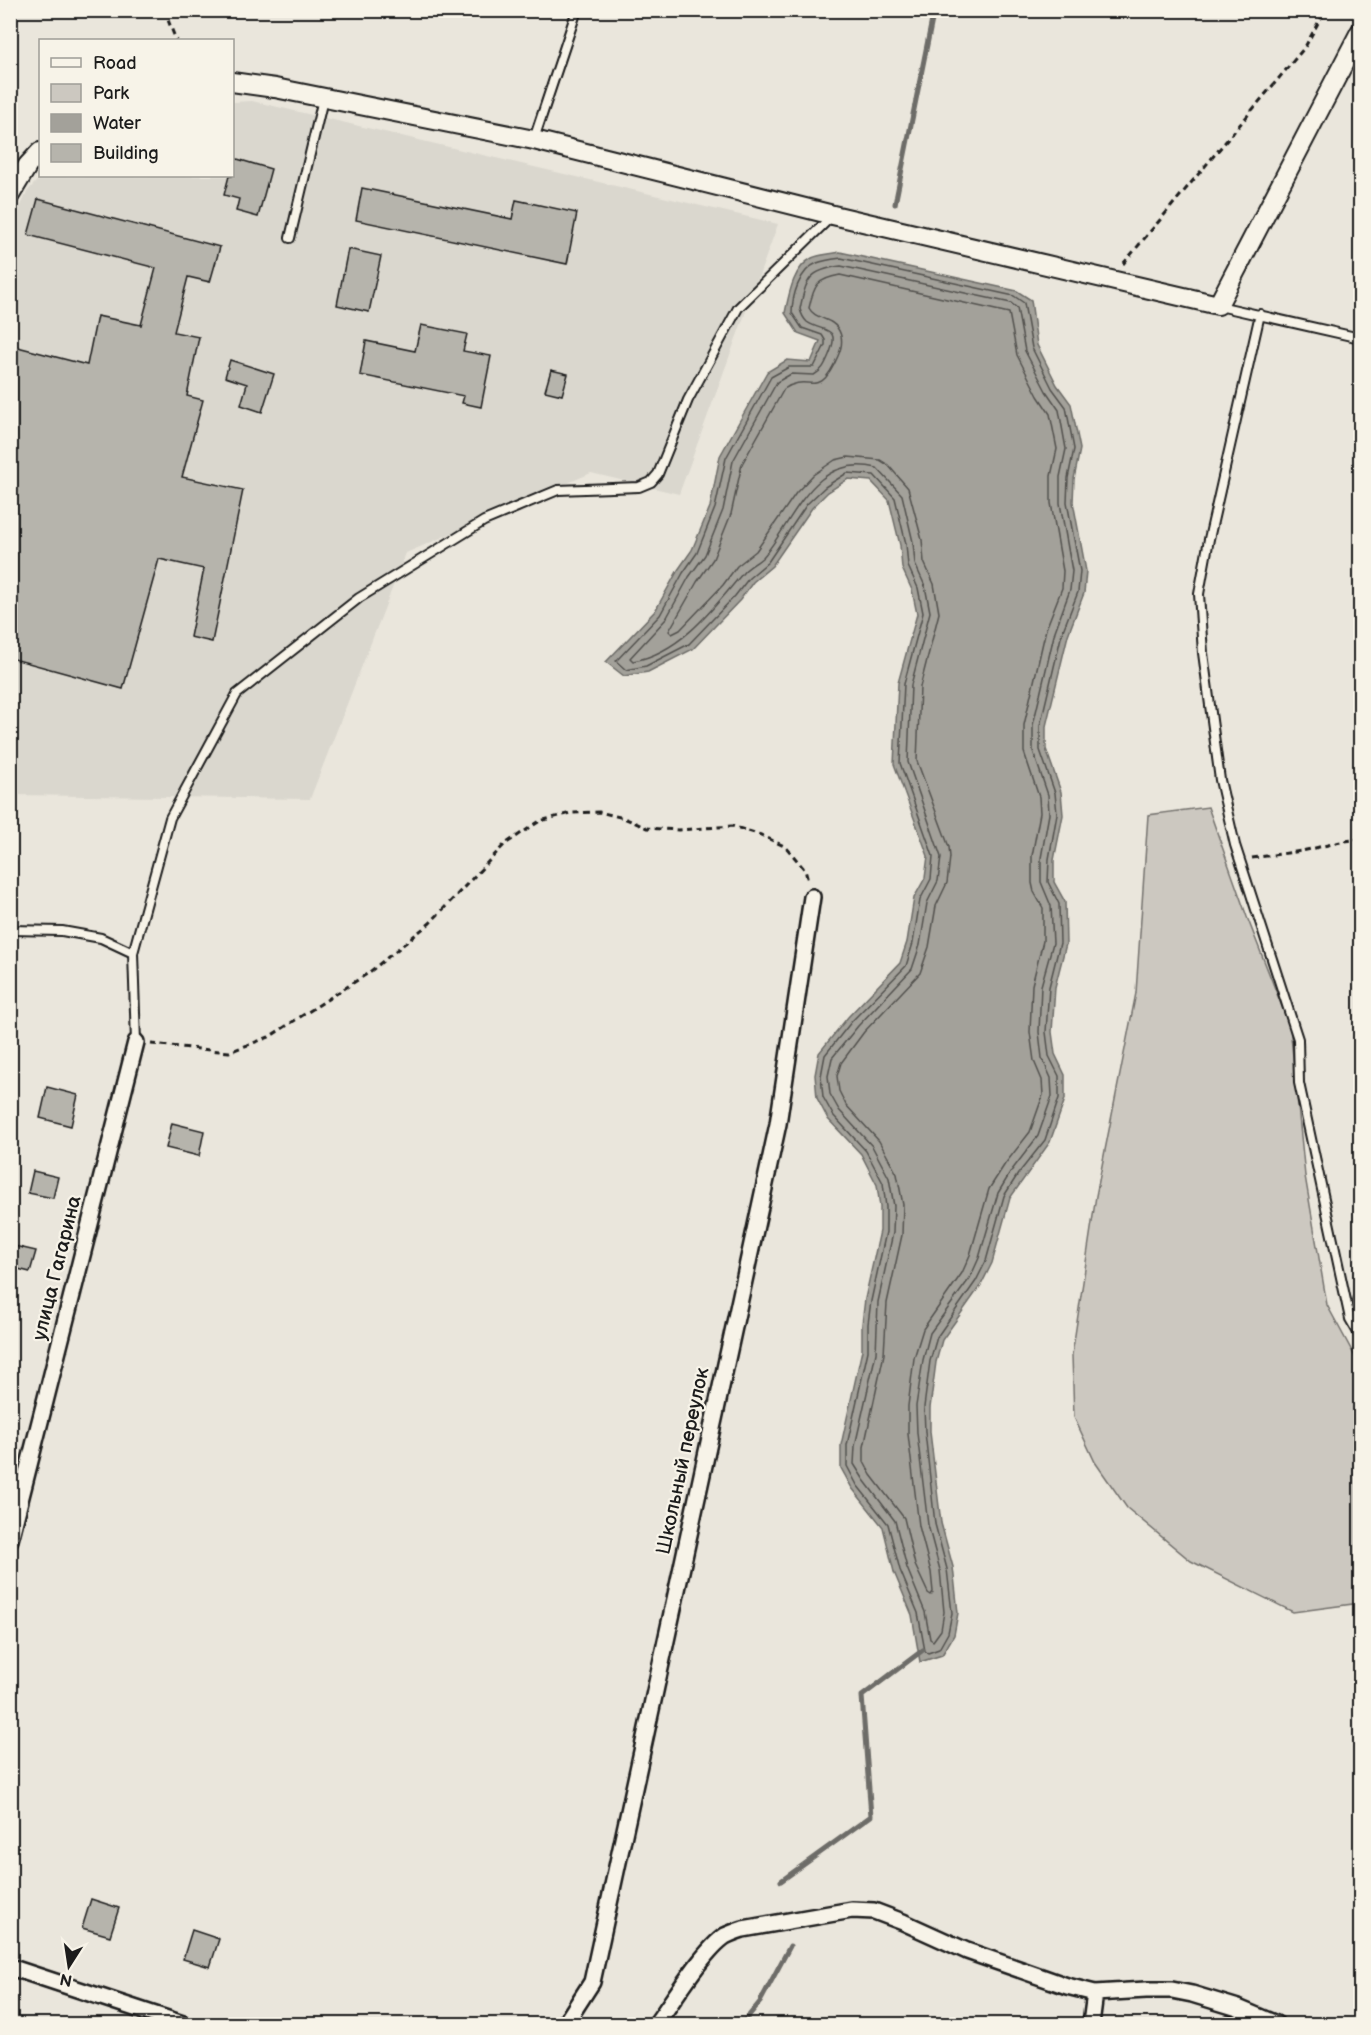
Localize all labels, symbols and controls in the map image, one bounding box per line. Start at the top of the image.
legend [39,39,234,177]
text: Road [93,53,137,74]
text: Park [93,83,129,104]
text: Water [93,113,141,134]
text: Building [93,143,159,164]
street label: улица Гагарина [27,1193,87,1343]
street label: Школьный переулок [651,1365,715,1557]
north arrow [39,1936,99,1996]
text: N [58,1969,74,1990]

